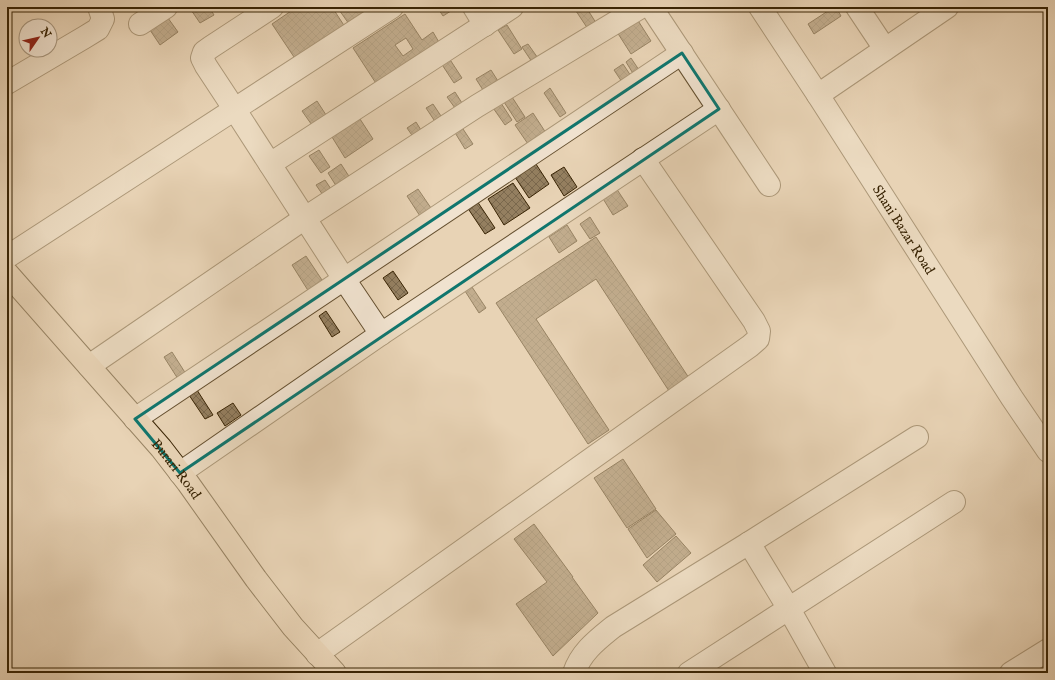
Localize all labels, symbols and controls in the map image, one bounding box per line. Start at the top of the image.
north arrow [18,18,58,58]
text: N [36,24,54,41]
street label: Shani Bazar Road [868,182,939,279]
street label: Burari Road [147,435,205,503]

